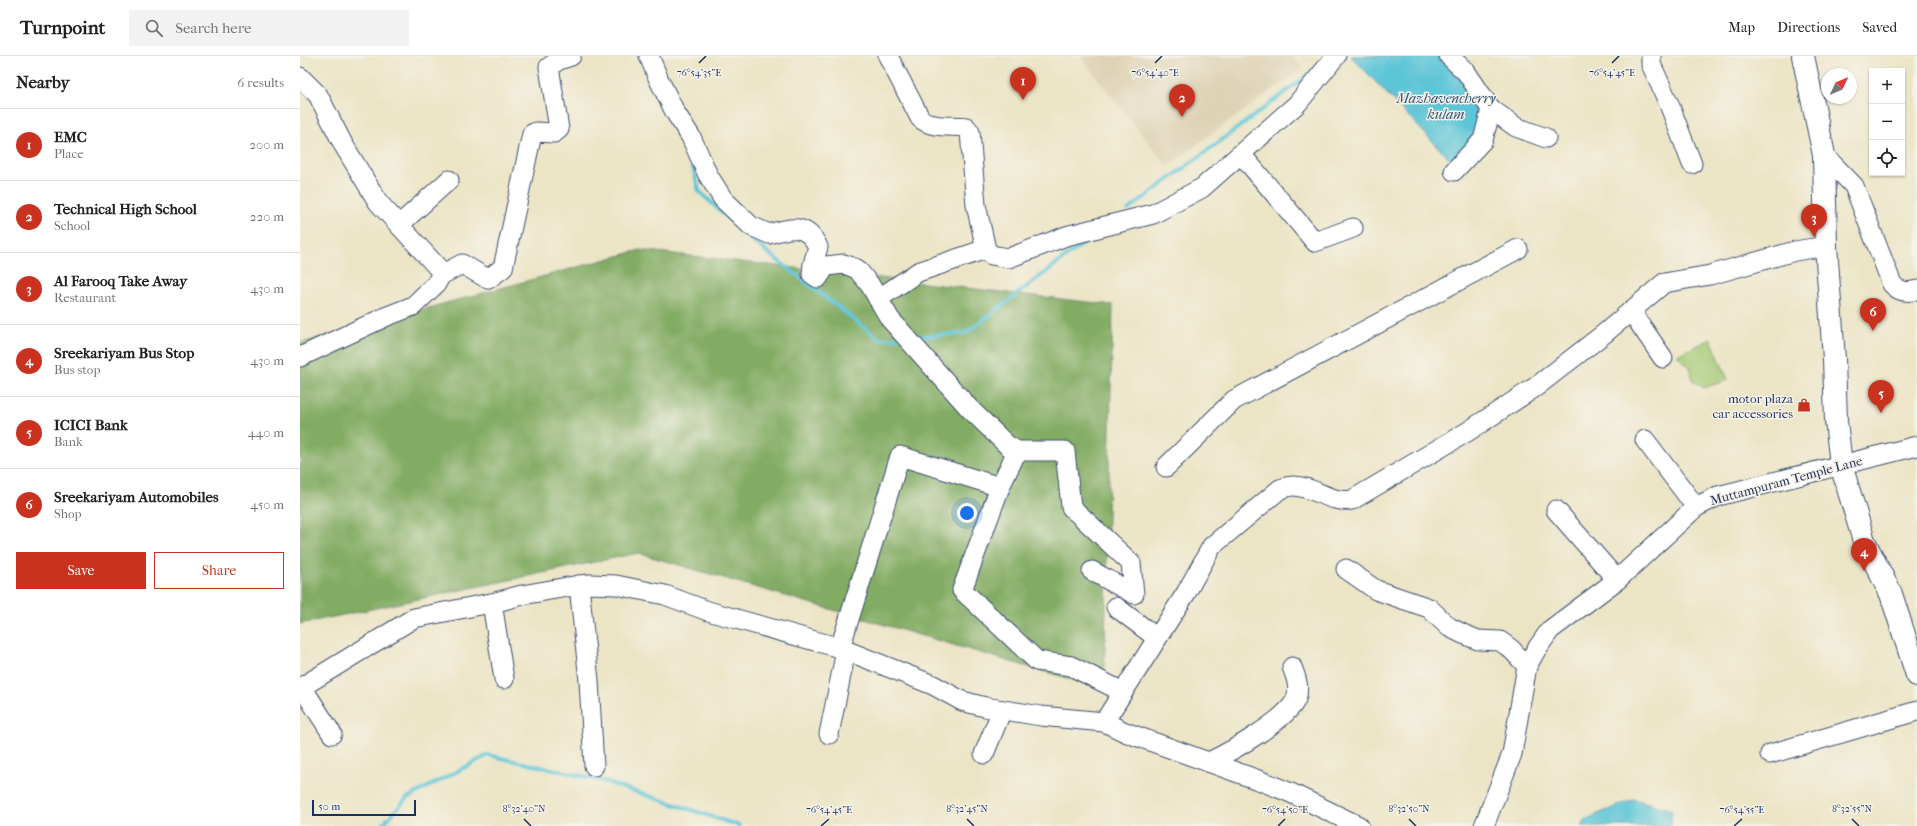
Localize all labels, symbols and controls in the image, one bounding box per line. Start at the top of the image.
search box [129,10,409,46]
text: Turnpoint [20,17,105,39]
icon: search [143,17,165,39]
text: Search here [175,19,251,37]
text: Map [1728,19,1755,36]
text: Directions [1777,19,1840,36]
text: Saved [1862,19,1897,36]
text: 76°54'35"E [677,67,721,79]
pin: 1 [1010,67,1036,100]
text: 76°54'40"E [1131,67,1179,79]
text: 76°54'45"E [1589,67,1635,79]
north arrow [1821,68,1857,104]
map controls [1869,68,1905,176]
button: + [1869,68,1905,104]
text: Nearby [16,72,70,92]
text: 6 results [237,75,284,90]
pin: 2 [1169,84,1195,117]
water label: Mazhavencherry kulam [1395,90,1497,123]
button: − [1869,104,1905,140]
text: EMC [54,128,87,146]
text: 1 [27,137,31,152]
text: 200 m [249,137,284,152]
button: locate [1869,140,1905,176]
text: Place [54,146,84,161]
text: Technical High School [54,200,197,218]
pin: 3 [1801,204,1827,237]
text: 2 [26,209,32,224]
text: 220 m [250,209,284,224]
text: School [54,218,90,233]
text: Al Farooq Take Away [54,272,187,290]
text: 3 [26,281,32,296]
text: 430 m [250,281,284,296]
text: Restaurant [54,290,116,305]
pin: 6 [1860,298,1886,331]
text: Sreekariyam Bus Stop [54,344,194,362]
text: 4 [25,353,33,368]
text: 430 m [250,353,284,368]
text: Bus stop [54,362,100,377]
pin: 5 [1868,380,1894,413]
place label: motor plaza car accessories [1712,391,1794,421]
shop icon: motor plaza car accessories [1796,397,1812,413]
text: ICICI Bank [54,416,128,434]
text: 5 [26,425,32,440]
text: 440 m [248,425,284,440]
text: Bank [54,434,83,449]
street label: Muttampuram Temple Lane [1708,453,1864,508]
text: Sreekariyam Automobiles [54,488,219,506]
text: 6 [25,497,33,512]
text: 450 m [250,497,284,512]
your location [957,503,977,523]
text: Shop [54,506,82,521]
pin: 4 [1851,538,1877,571]
button: Save [16,552,146,589]
button: Share [154,552,284,589]
scale bar [312,798,416,817]
text: 50 m [318,800,340,813]
text: 8°32'40"N [503,803,546,815]
text: 8°32'45"N [946,803,988,815]
text: 8°32'50"N [1388,803,1430,815]
text: 8°32'55"N [1832,803,1872,815]
text: 76°54'45"E [806,804,852,816]
text: 76°54'50"E [1262,804,1308,816]
text: 76°54'55"E [1720,804,1764,816]

